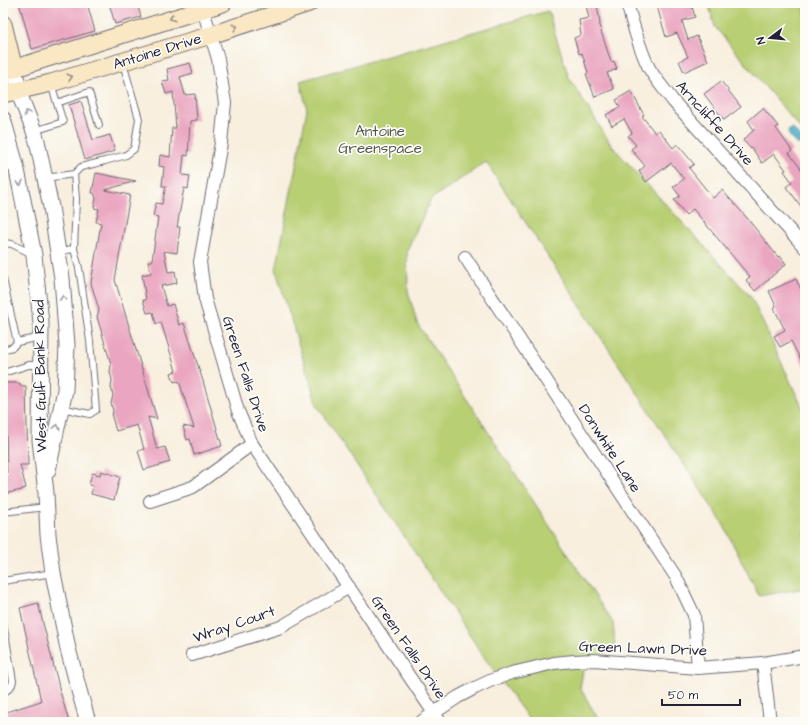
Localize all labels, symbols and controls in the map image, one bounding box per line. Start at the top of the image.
one-way arrow [169,14,176,22]
north arrow [750,18,790,58]
one-way arrow [231,24,238,32]
street label: Antoine Drive [110,28,204,75]
text: N [753,35,769,46]
one-way arrow [67,73,74,82]
street label: Arncliffe Drive [671,76,758,170]
one-way arrow [23,110,31,117]
park label: Antoine Greenspace [338,121,422,159]
one-way arrow [15,180,23,187]
one-way arrow [59,295,68,301]
street label: West Gulf Bank Road [29,299,52,452]
street label: Green Falls Drive [217,313,274,435]
street label: Donwhite Lane [573,400,646,496]
one-way arrow [52,424,60,430]
street label: Green Falls Drive [366,591,451,703]
street label: Wray Court [190,601,278,649]
street label: Green Lawn Drive [579,636,707,661]
scale bar [662,681,740,707]
text: 50 m [668,687,699,704]

